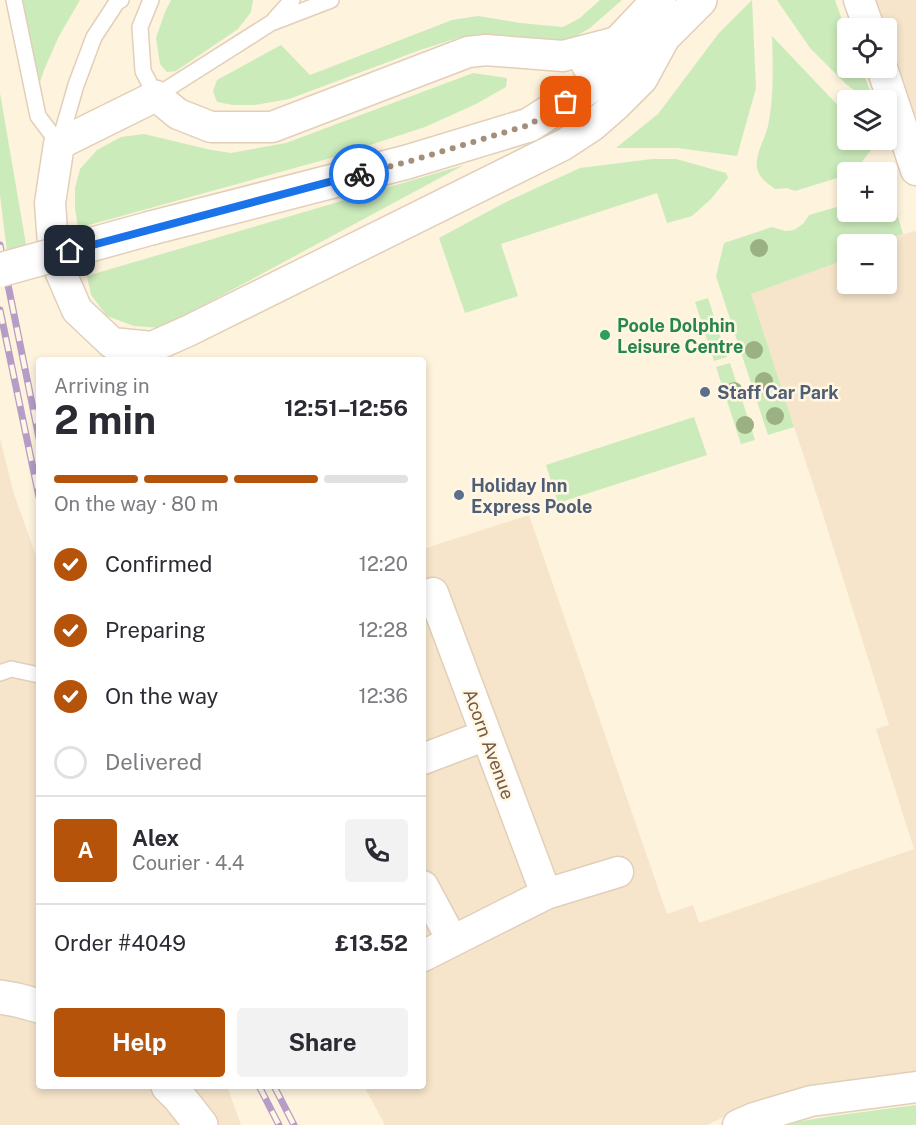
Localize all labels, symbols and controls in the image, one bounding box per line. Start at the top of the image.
map controls [837,18,897,294]
button: locate [837,18,897,78]
pin [540,76,591,127]
icon: bag [549,85,582,118]
button: layers [837,90,897,150]
courier [329,144,389,204]
icon: bike [343,158,376,191]
button: + [837,162,897,222]
pin [44,225,95,276]
icon: home [53,234,86,267]
button: − [837,234,897,294]
place label: Poole Dolphin Leisure Centre [617,315,743,357]
marker: Poole Dolphin Leisure Centre [598,328,612,342]
text: Arriving in [54,374,149,398]
place label: Staff Car Park [717,382,839,403]
marker: Staff Car Park [698,385,712,399]
text: 12:51–12:56 [284,395,408,421]
text: 2 min [54,397,156,443]
place label: Holiday Inn Express Poole [471,475,592,517]
marker: Holiday Inn Express Poole [452,488,466,502]
text: On the way · 80 m [54,492,218,516]
icon: check [54,548,87,581]
text: Confirmed [105,551,212,577]
text: 12:20 [359,552,408,576]
icon: check [54,614,87,647]
text: Preparing [105,617,206,643]
text: 12:28 [358,618,408,642]
icon: check [54,680,87,713]
text: On the way [105,683,218,709]
text: 12:36 [359,684,408,708]
street label: Acorn Avenue [459,686,519,802]
text: Delivered [105,749,202,775]
button: phone [345,819,408,882]
text: Alex [132,825,179,851]
text: A [78,837,93,863]
text: Courier · 4.4 [132,851,244,875]
text: Order #4049 [54,930,186,956]
text: £13.52 [335,930,408,956]
button: Help [54,1008,225,1077]
button: Share [237,1008,408,1077]

